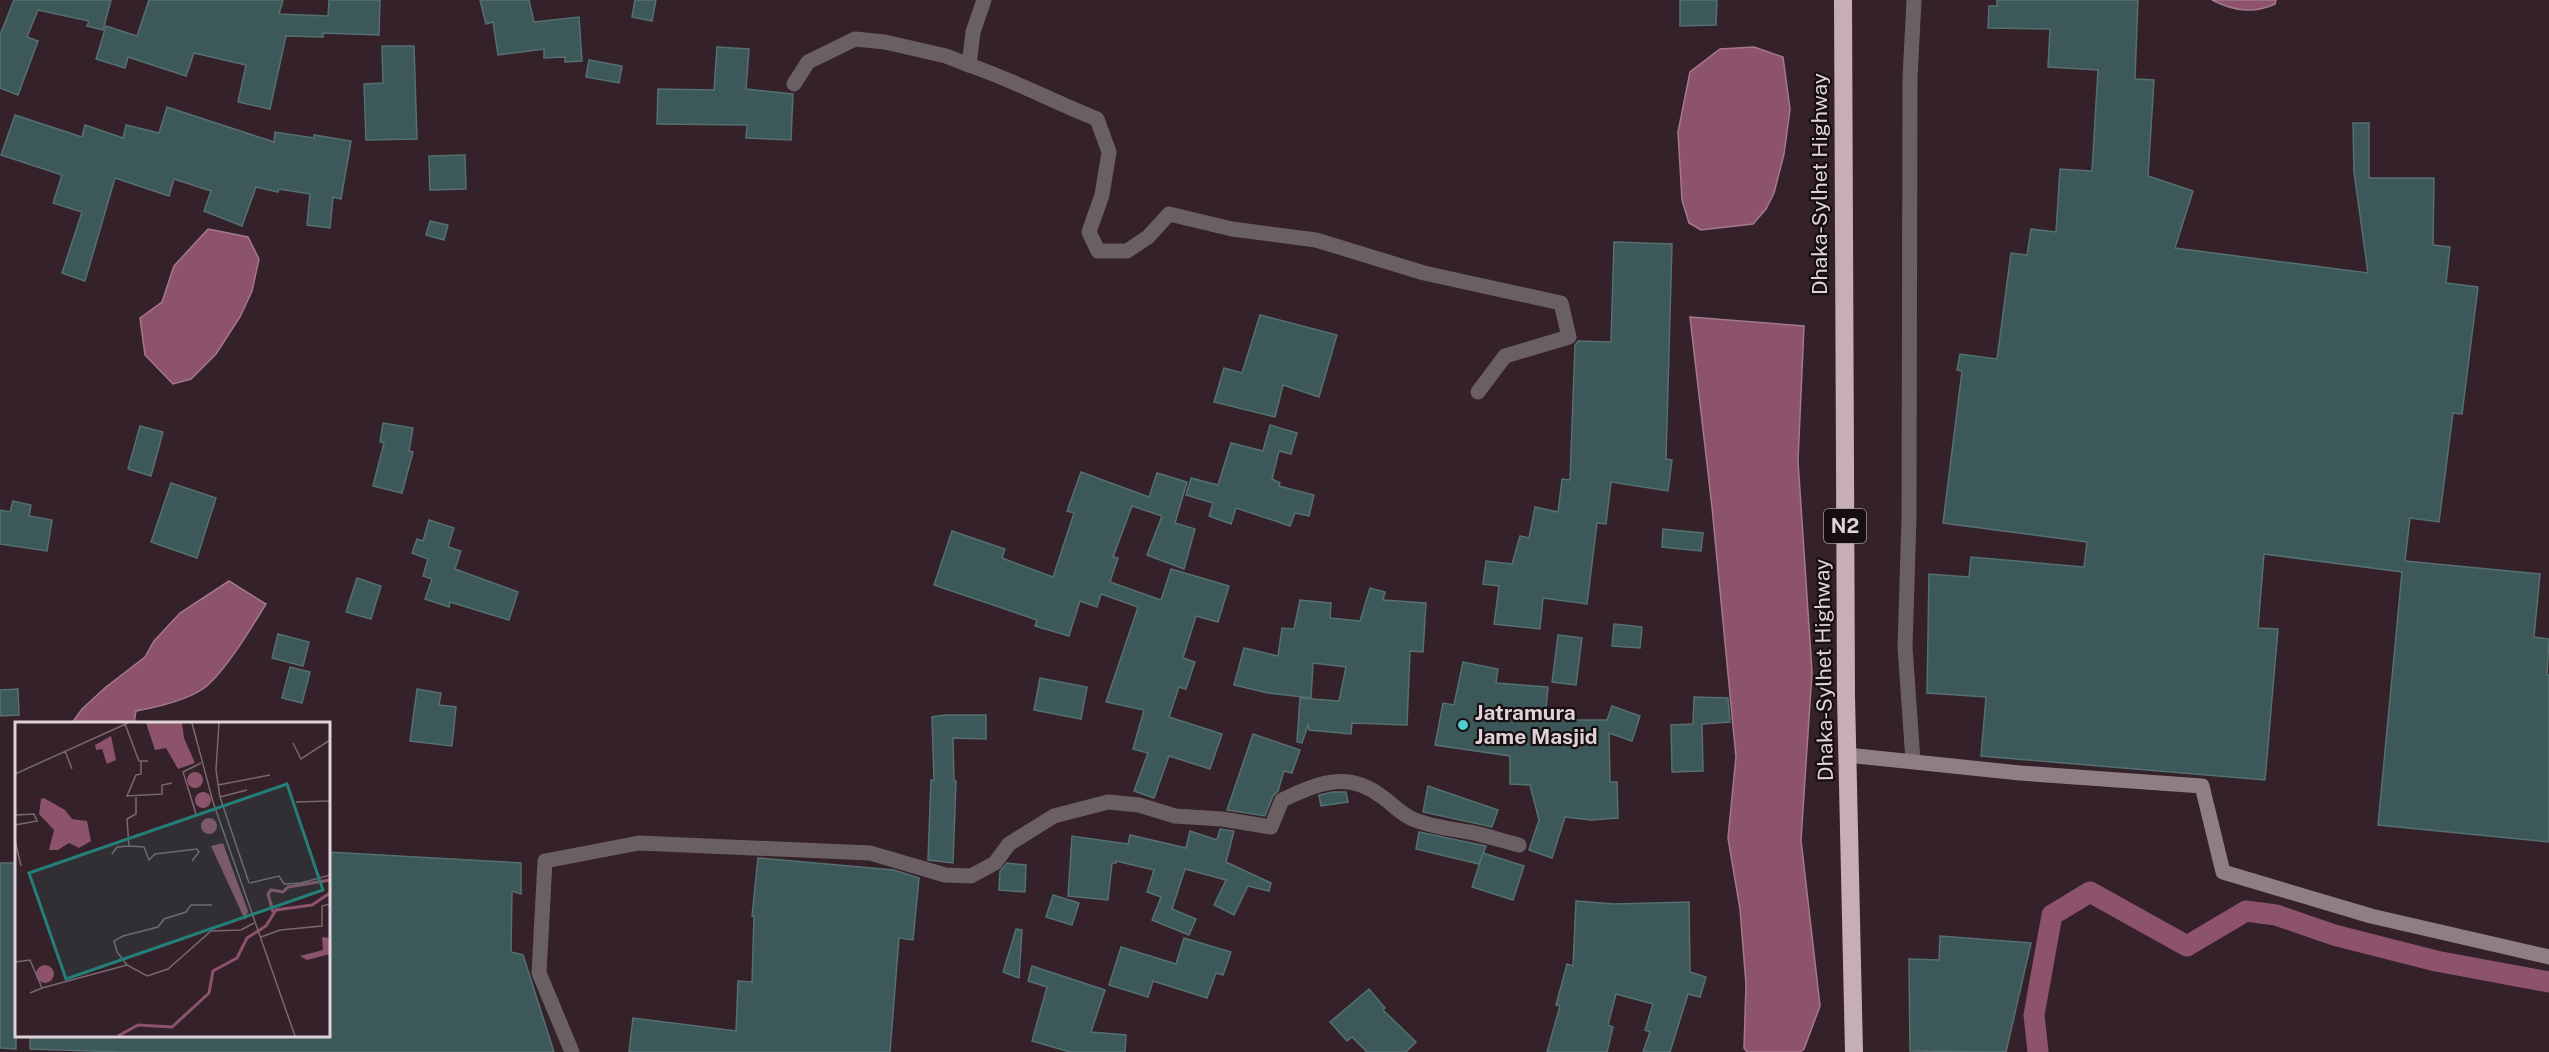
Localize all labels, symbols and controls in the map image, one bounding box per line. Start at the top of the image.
street label: Dhaka-Sylhet Highway [1807,73,1832,295]
road number: N2 [1824,509,1866,543]
street label: Dhaka-Sylhet Highway [1809,559,1838,781]
place label: Jatramura Jame Masjid [1475,700,1598,749]
marker: Jatramura Jame Masjid [1456,718,1470,732]
inset map [15,722,330,1037]

